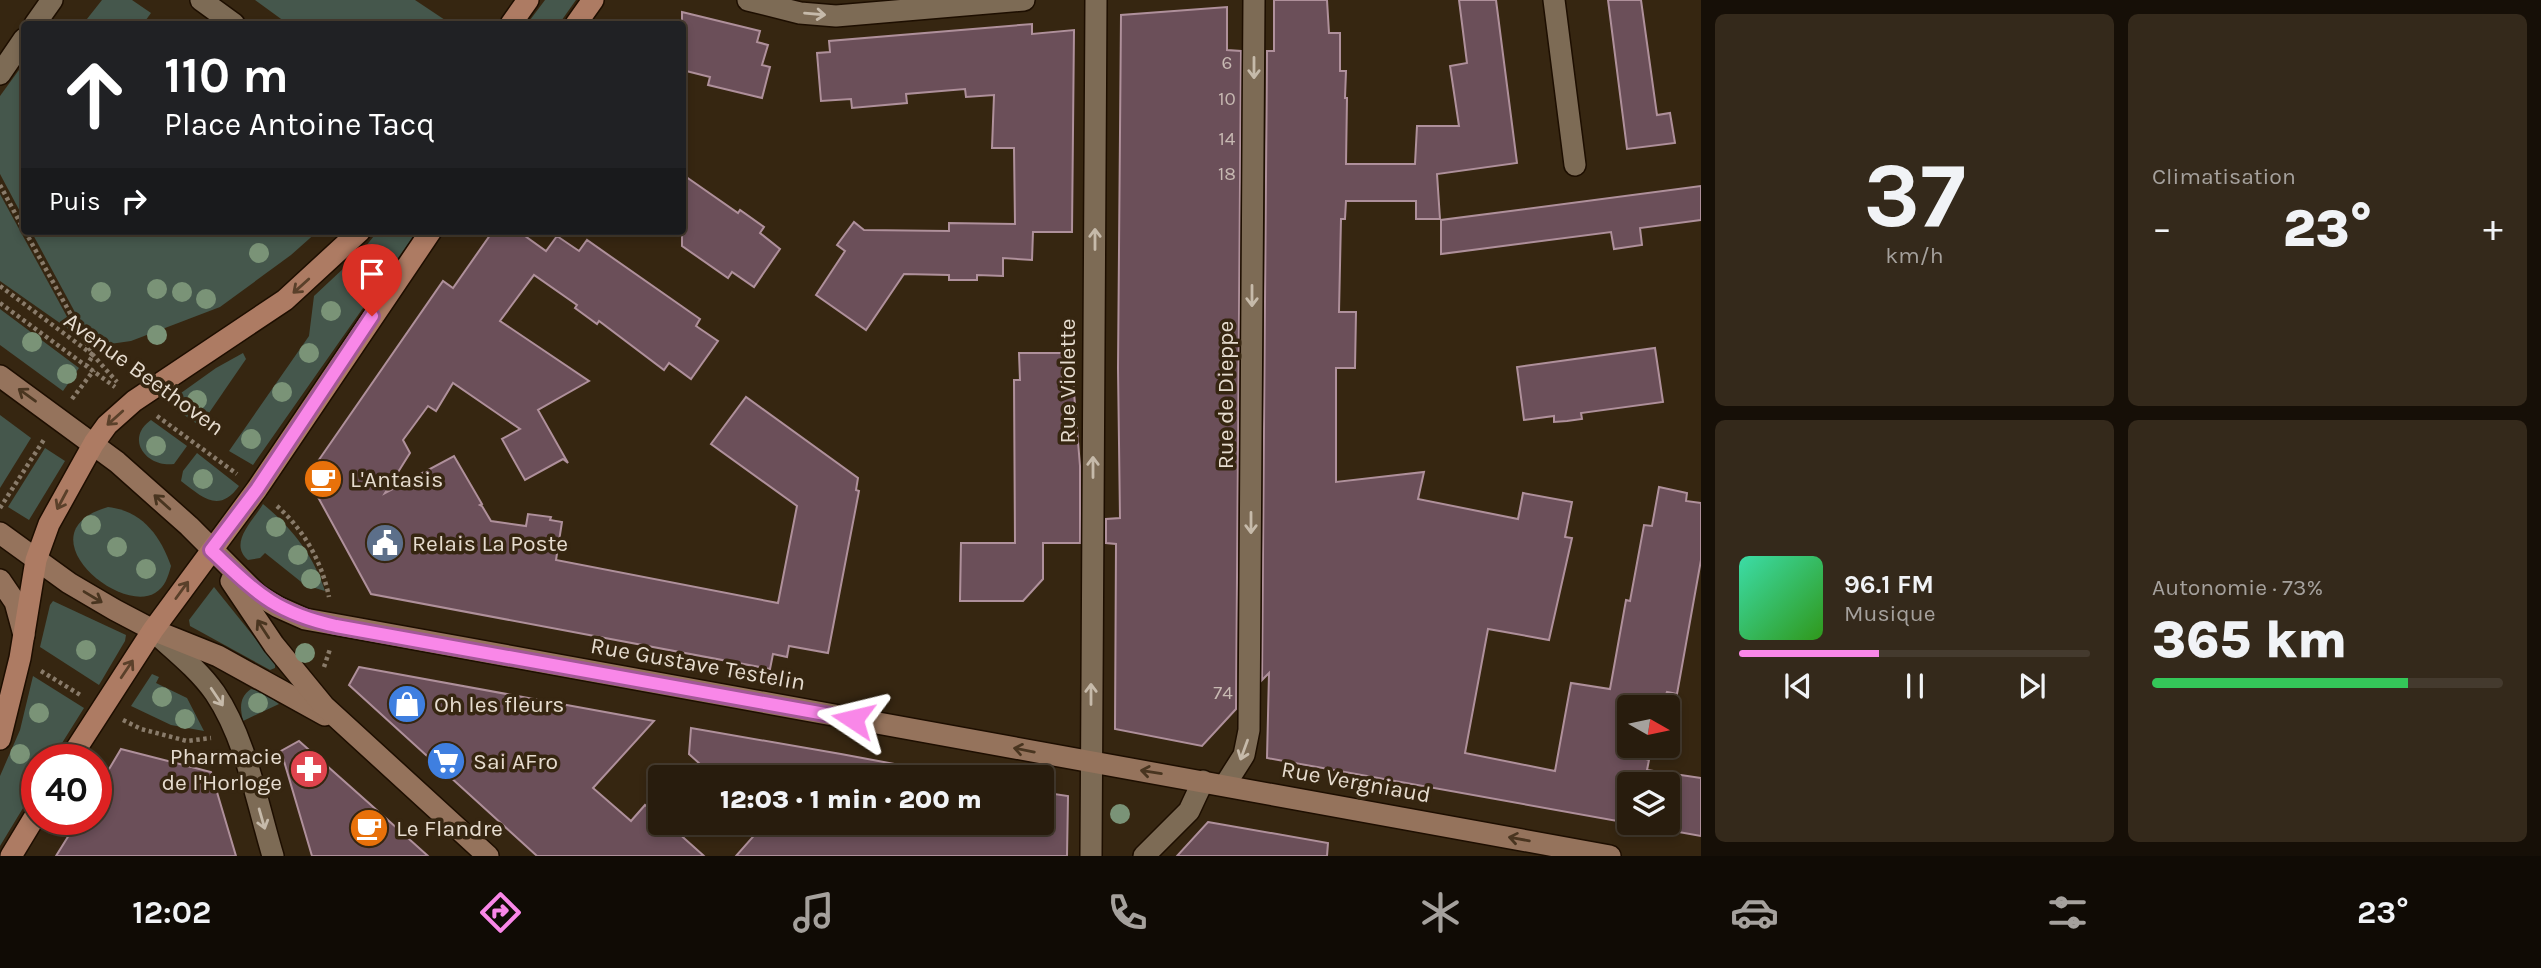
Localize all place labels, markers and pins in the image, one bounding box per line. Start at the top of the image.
pin [342,244,402,316]
cafe icon: L'Antasis [302,458,344,500]
place label: L'Antasis [350,466,443,493]
public building icon: Relais La Poste [364,522,406,564]
place label: Relais La Poste [412,530,568,557]
shop icon: Oh les fleurs [386,683,428,725]
place label: Oh les fleurs [434,691,564,718]
supermarket icon: Sai AFro [425,740,467,782]
place label: Pharmacie de l'Horloge [161,743,282,796]
pharmacy icon: Pharmacie de l'Horloge [288,748,330,790]
place label: Sai AFro [473,748,558,775]
cafe icon: Le Flandre [348,807,390,849]
place label: Le Flandre [396,815,503,842]

